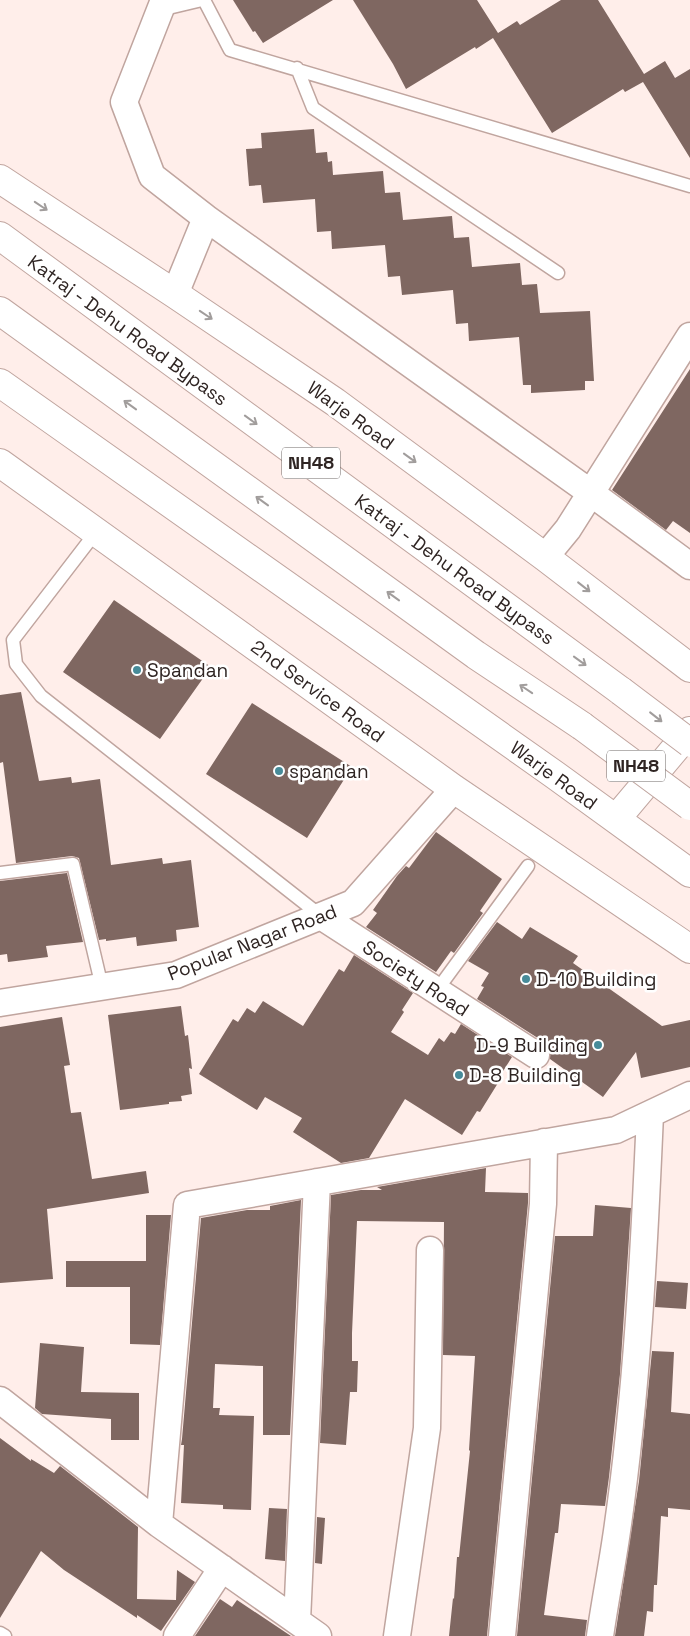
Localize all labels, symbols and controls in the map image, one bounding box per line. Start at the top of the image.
one-way arrow [33,201,47,211]
street label: Katraj - Dehu Road Bypass [23,249,233,411]
one-way arrow [199,309,213,320]
street label: Warje Road [302,375,399,455]
one-way arrow [123,400,137,410]
one-way arrow [244,415,258,425]
road number: NH48 [282,448,340,478]
one-way arrow [403,453,417,463]
street label: Katraj - Dehu Road Bypass [350,488,560,650]
one-way arrow [256,495,269,506]
one-way arrow [577,581,590,592]
one-way arrow [387,591,401,601]
street label: 2nd Service Road [246,634,389,748]
one-way arrow [573,655,586,666]
place label: Spandan [147,658,228,683]
marker: Spandan [131,664,143,676]
one-way arrow [520,684,534,694]
one-way arrow [649,712,663,722]
street label: Warje Road [505,735,602,815]
road number: NH48 [607,750,665,781]
place label: spandan [289,759,369,784]
marker: spandan [273,765,285,777]
street label: Popular Nagar Road [164,899,340,986]
street label: Society Road [358,935,474,1022]
place label: D-10 Building [536,967,656,992]
marker: D-10 Building [520,973,532,985]
place label: D-9 Building [476,1033,588,1058]
marker: D-9 Building [592,1039,604,1051]
place label: D-8 Building [469,1063,581,1088]
marker: D-8 Building [453,1069,465,1081]

